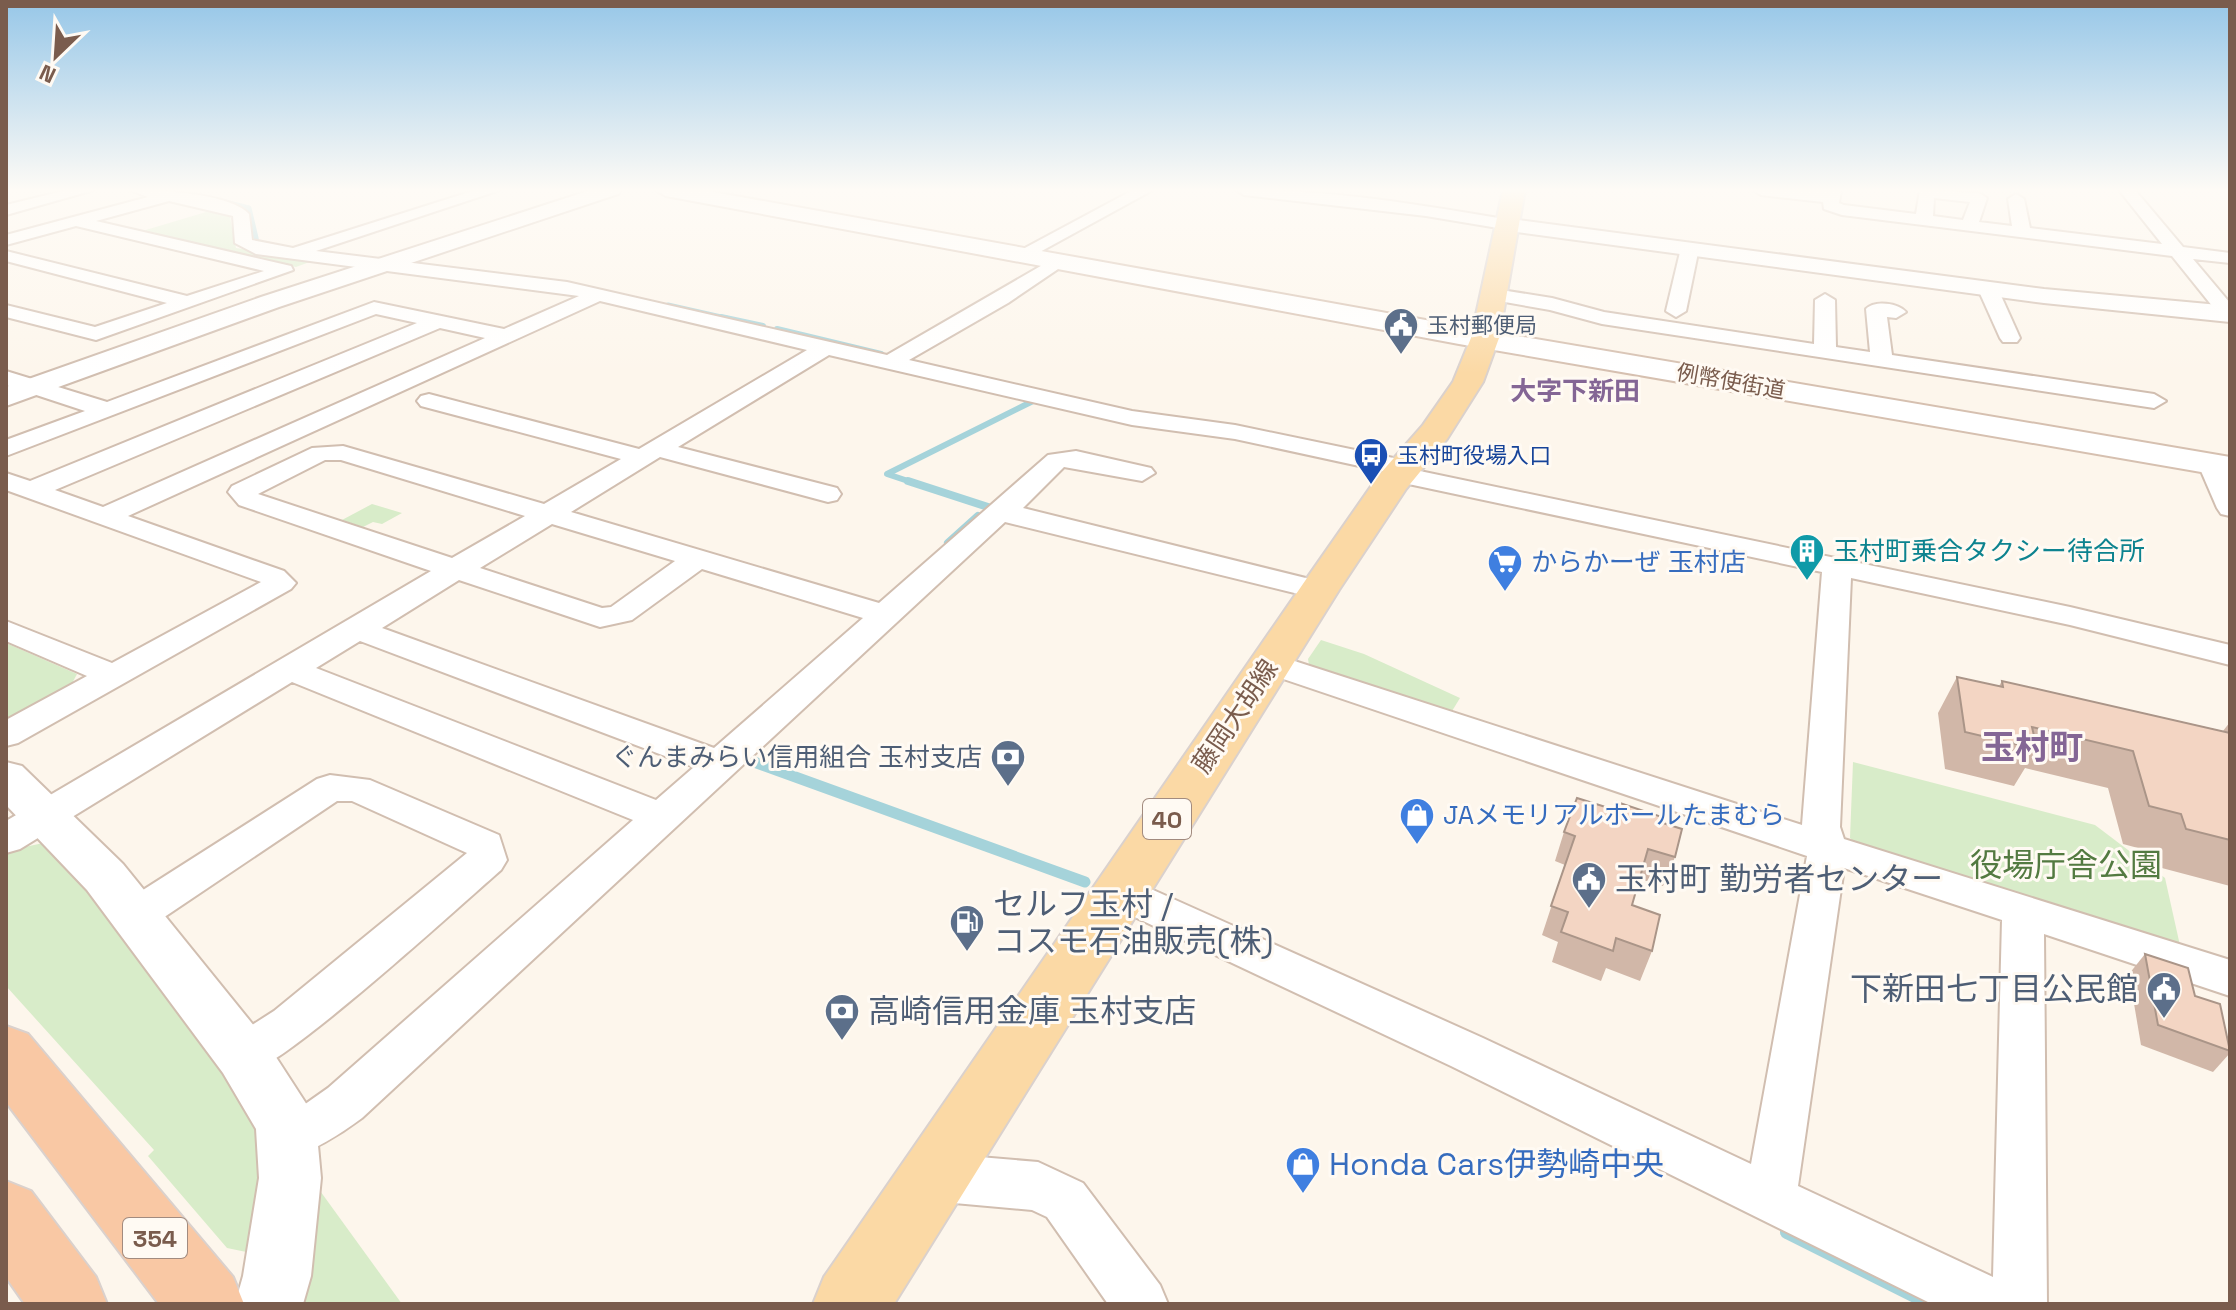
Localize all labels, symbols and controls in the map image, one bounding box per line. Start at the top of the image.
north arrow [16,16,96,96]
text: N [35,58,60,90]
public building icon: 玉村郵便局 [1382,306,1420,356]
place label: 玉村郵便局 [1427,311,1537,339]
street label: 例幣使街道 [1674,358,1788,404]
district label: 大字下新田 [1510,374,1640,408]
bus stop icon: 玉村町役場入口 [1352,436,1390,486]
place label: 玉村町役場入口 [1397,441,1551,469]
building icon: 玉村町乗合タクシー待合所 [1788,532,1826,582]
place label: 玉村町乗合タクシー待合所 [1833,534,2145,568]
supermarket icon: からかーぜ 玉村店 [1486,543,1524,593]
place label: からかーぜ 玉村店 [1531,545,1746,579]
street label: 藤岡大胡線 [1185,653,1285,779]
district label: 玉村町 [1981,726,2083,769]
bank icon: ぐんまみらい信用組合 玉村支店 [989,738,1027,788]
place label: ぐんまみらい信用組合 玉村支店 [611,740,982,774]
shop icon: JAメモリアルホールたまむら [1398,796,1436,846]
place label: JAメモリアルホールたまむら [1443,798,1785,832]
road number: 40 [1143,799,1191,839]
park label: 役場庁舎公園 [1970,845,2162,885]
place label: 玉村町 勤労者センター [1615,859,1943,899]
public building icon: 玉村町 勤労者センター [1570,860,1608,910]
place label: セルフ玉村 / コスモ石油販売(株) [993,884,1273,961]
fuel station icon: セルフ玉村 / コスモ石油販売(株) [948,903,986,953]
place label: 下新田七丁目公民館 [1850,969,2138,1009]
public building icon: 下新田七丁目公民館 [2145,970,2183,1020]
place label: 高崎信用金庫 玉村支店 [868,991,1196,1031]
bank icon: 高崎信用金庫 玉村支店 [823,992,861,1042]
place label: Honda Cars伊勢崎中央 [1329,1144,1664,1184]
shop icon: Honda Cars伊勢崎中央 [1284,1145,1322,1195]
road number: 354 [123,1218,187,1258]

